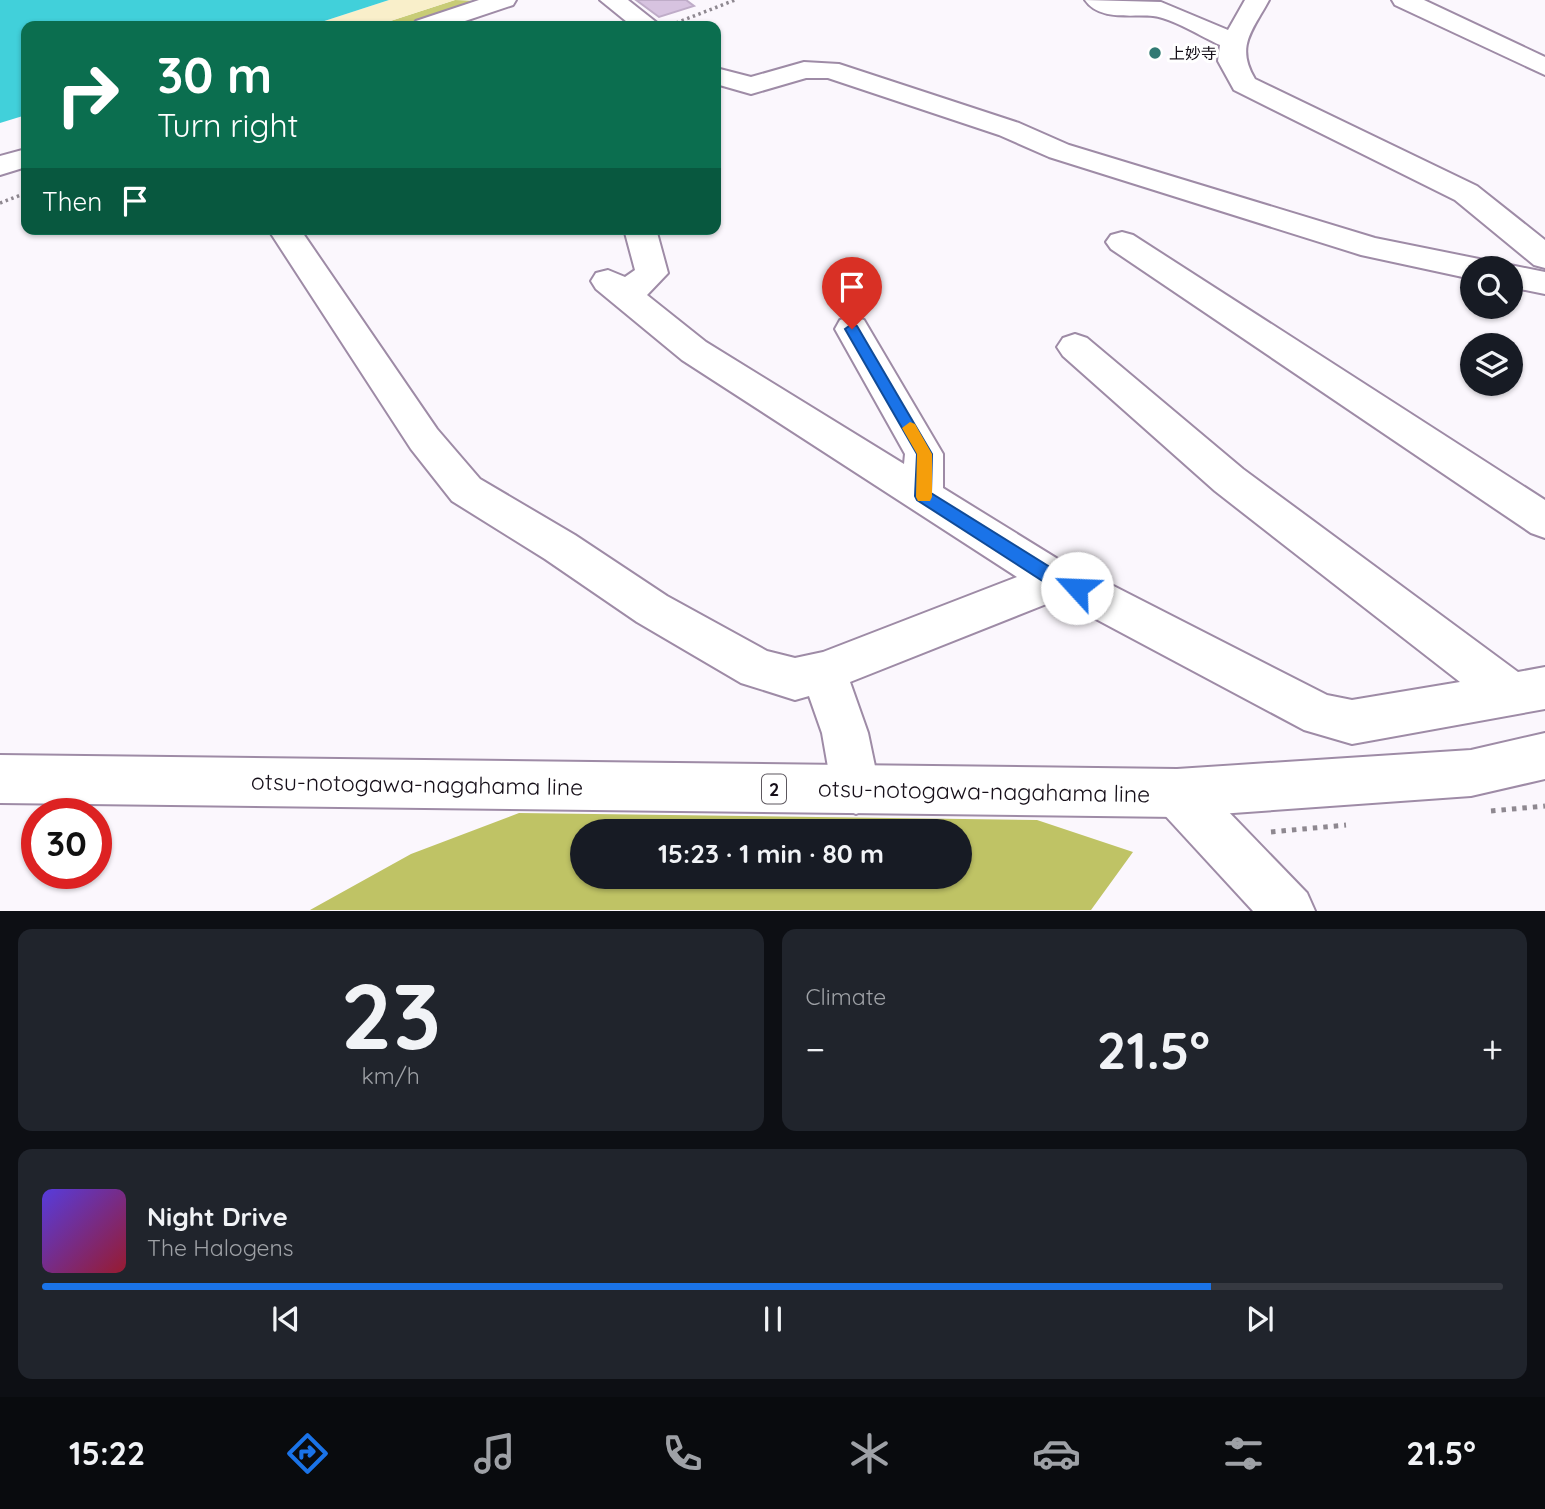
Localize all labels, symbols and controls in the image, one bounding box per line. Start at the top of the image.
place label: 上妙寺 [1169,43,1217,63]
text: 30 m [157,44,272,105]
marker: 上妙寺 [1147,45,1163,61]
icon: right [42,49,133,140]
text: Turn right [157,105,298,145]
icon: arrive [116,182,154,220]
text: Then [42,185,102,218]
map controls [1460,256,1523,396]
button: search [1460,256,1523,319]
pin [822,257,882,329]
icon: arrive [833,268,871,306]
button: layers [1460,333,1523,396]
position arrow [1040,551,1114,625]
street label: otsu-notogawa-nagahama line [251,767,583,801]
road number: 2 [762,774,786,804]
street label: otsu-notogawa-nagahama line [818,774,1150,808]
speed limit sign: 30 [21,798,112,889]
text: 15:23 · 1 min · 80 m [658,837,884,870]
text: 23 [340,958,441,1072]
text: Climate [806,982,886,1011]
text: 21.5° [1097,1017,1210,1082]
text: − [806,1025,825,1073]
text: + [1482,1025,1503,1073]
text: km/h [362,1061,420,1090]
text: Night Drive [147,1200,288,1233]
text: The Halogens [147,1233,294,1262]
icon: previous [267,1300,305,1338]
icon: pause [754,1300,792,1338]
icon: next [1241,1300,1279,1338]
icon: directions [283,1429,332,1478]
icon: music [470,1429,519,1478]
icon: phone [658,1429,707,1478]
icon: climate [845,1429,894,1478]
icon: car [1032,1429,1081,1478]
icon: filters [1219,1429,1268,1478]
text: 15:22 [69,1433,145,1473]
text: 21.5° [1406,1433,1476,1473]

